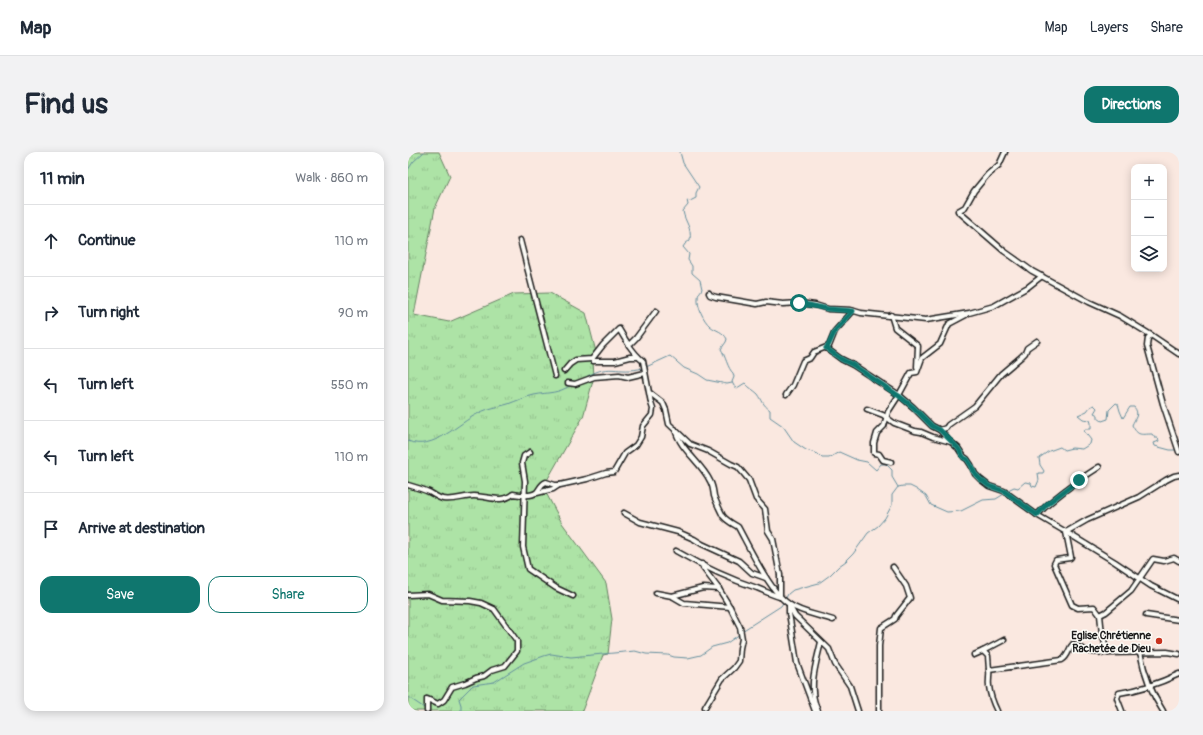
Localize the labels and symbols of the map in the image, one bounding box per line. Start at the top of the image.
route start [790,294,808,312]
route end [1070,471,1088,489]
place label: Eglise Chrétienne Rachetée de Dieu [1071,629,1152,655]
marker: Eglise Chrétienne Rachetée de Dieu [1154,636,1164,646]

